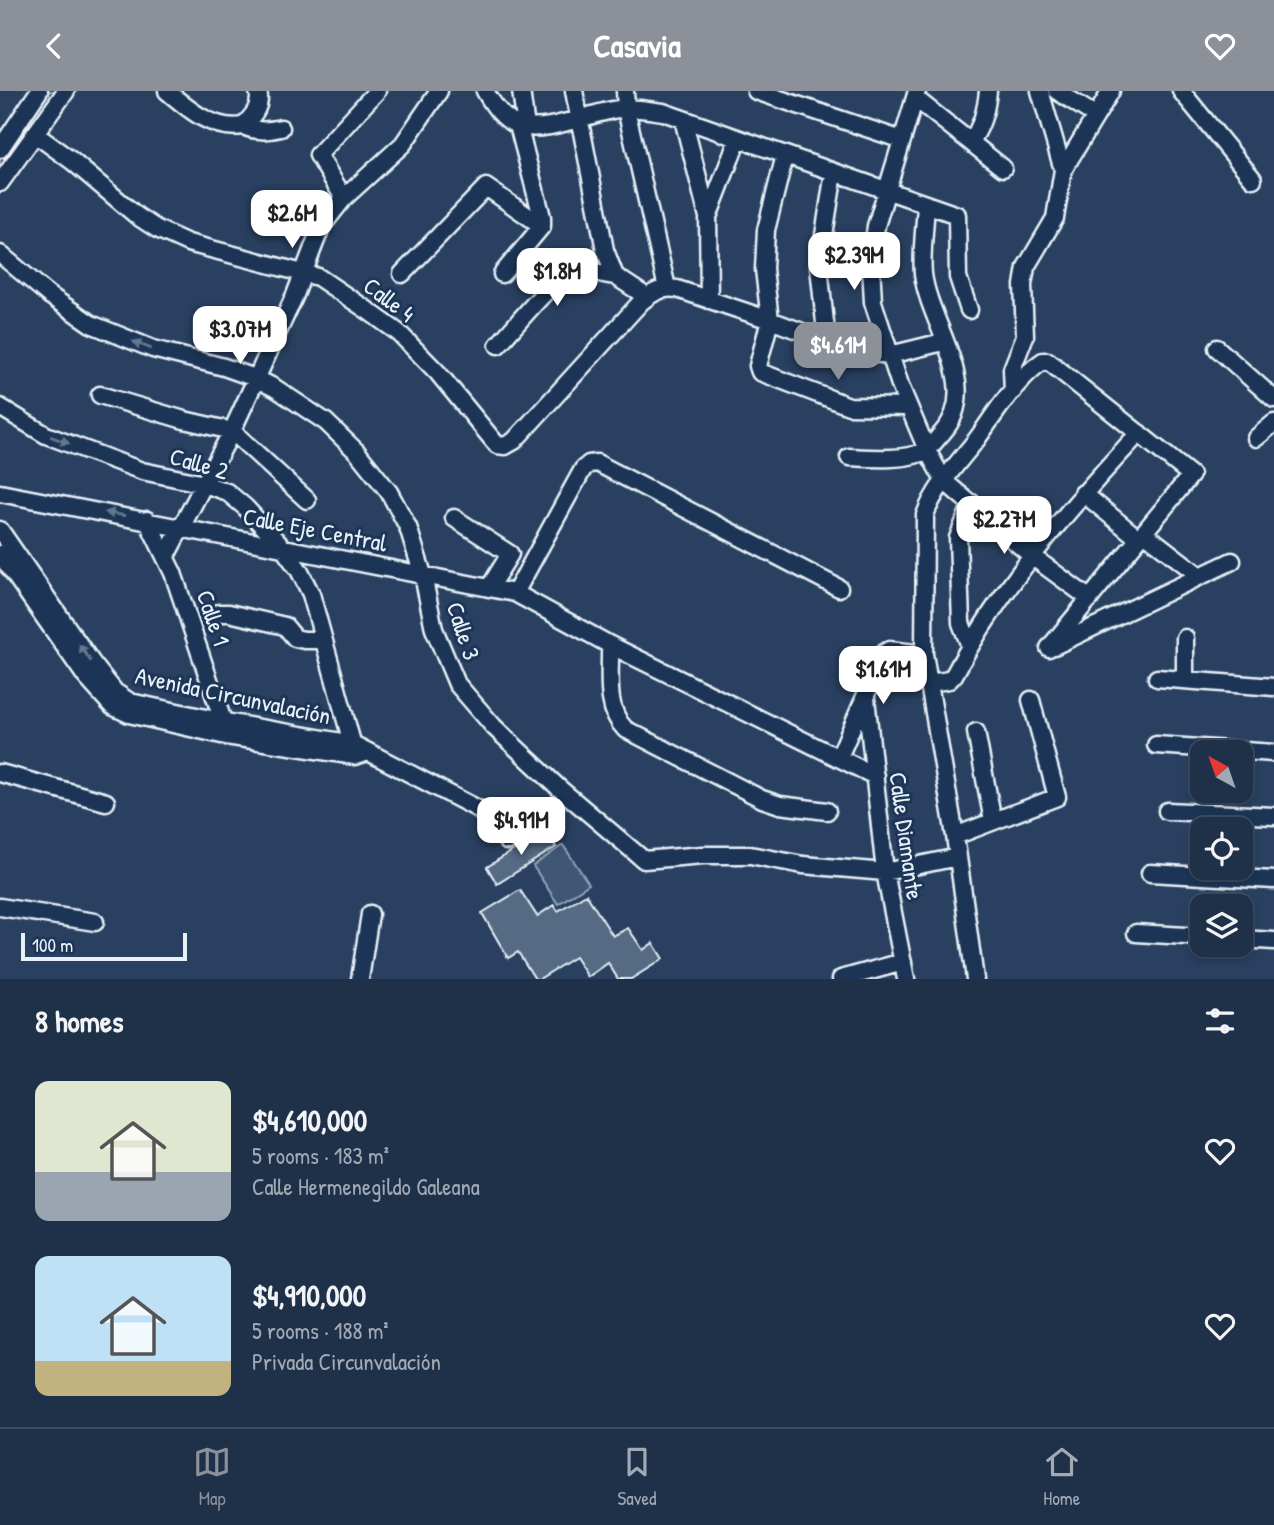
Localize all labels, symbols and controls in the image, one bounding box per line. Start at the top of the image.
text: Casavia [593,24,681,67]
icon: back [35,27,73,65]
icon: heart [1201,27,1239,65]
pin: $2.6M [243,191,341,250]
text: $2.6M [267,197,317,228]
pin: $2.39M [797,233,911,292]
text: $2.39M [824,239,884,270]
pin: $1.8M [508,249,606,308]
text: $1.8M [533,255,581,286]
street label: Calle 4 [357,269,422,329]
pin: $3.07M [183,307,297,366]
text: $3.07M [209,313,271,344]
pin: $4.61M [781,323,895,382]
text: $4.61M [810,329,866,360]
one-way arrow [132,340,153,351]
one-way arrow [49,435,70,446]
street label: Calle 2 [166,439,232,487]
pin: $2.27M [947,497,1061,556]
street label: Calle Eje Central [240,499,391,559]
text: $2.27M [972,503,1036,534]
one-way arrow [104,508,126,519]
street label: Calle 1 [190,586,238,650]
street label: Calle 3 [440,598,488,664]
one-way arrow [79,644,92,663]
pin: $1.61M [826,647,940,706]
text: $1.61M [855,653,911,684]
street label: Avenida Circunvalación [133,659,334,731]
north arrow [1190,740,1253,803]
map controls [1190,740,1253,957]
street label: Calle Diamante [882,770,932,902]
pin: $4.91M [464,797,578,857]
text: $4.91M [493,804,549,835]
button: locate [1190,817,1253,880]
button: layers [1190,894,1253,957]
scale bar [21,930,187,962]
text: 100 m [32,932,73,958]
text: 8 homes [35,1001,123,1041]
icon: filters [1201,1002,1239,1040]
text: $4,610,000 [252,1100,367,1140]
icon: home [91,1109,175,1193]
icon: heart [1201,1132,1239,1170]
text: 5 rooms · 183 m² [252,1140,389,1171]
text: Calle Hermenegildo Galeana [252,1171,480,1202]
text: $4,910,000 [252,1275,366,1315]
icon: home [91,1284,175,1368]
icon: heart [1201,1307,1239,1345]
text: 5 rooms · 188 m² [252,1315,389,1346]
text: Privada Circunvalación [252,1346,441,1377]
tab: Map [193,1443,231,1511]
tab: Saved [618,1443,656,1511]
tab: Home [1043,1443,1081,1511]

